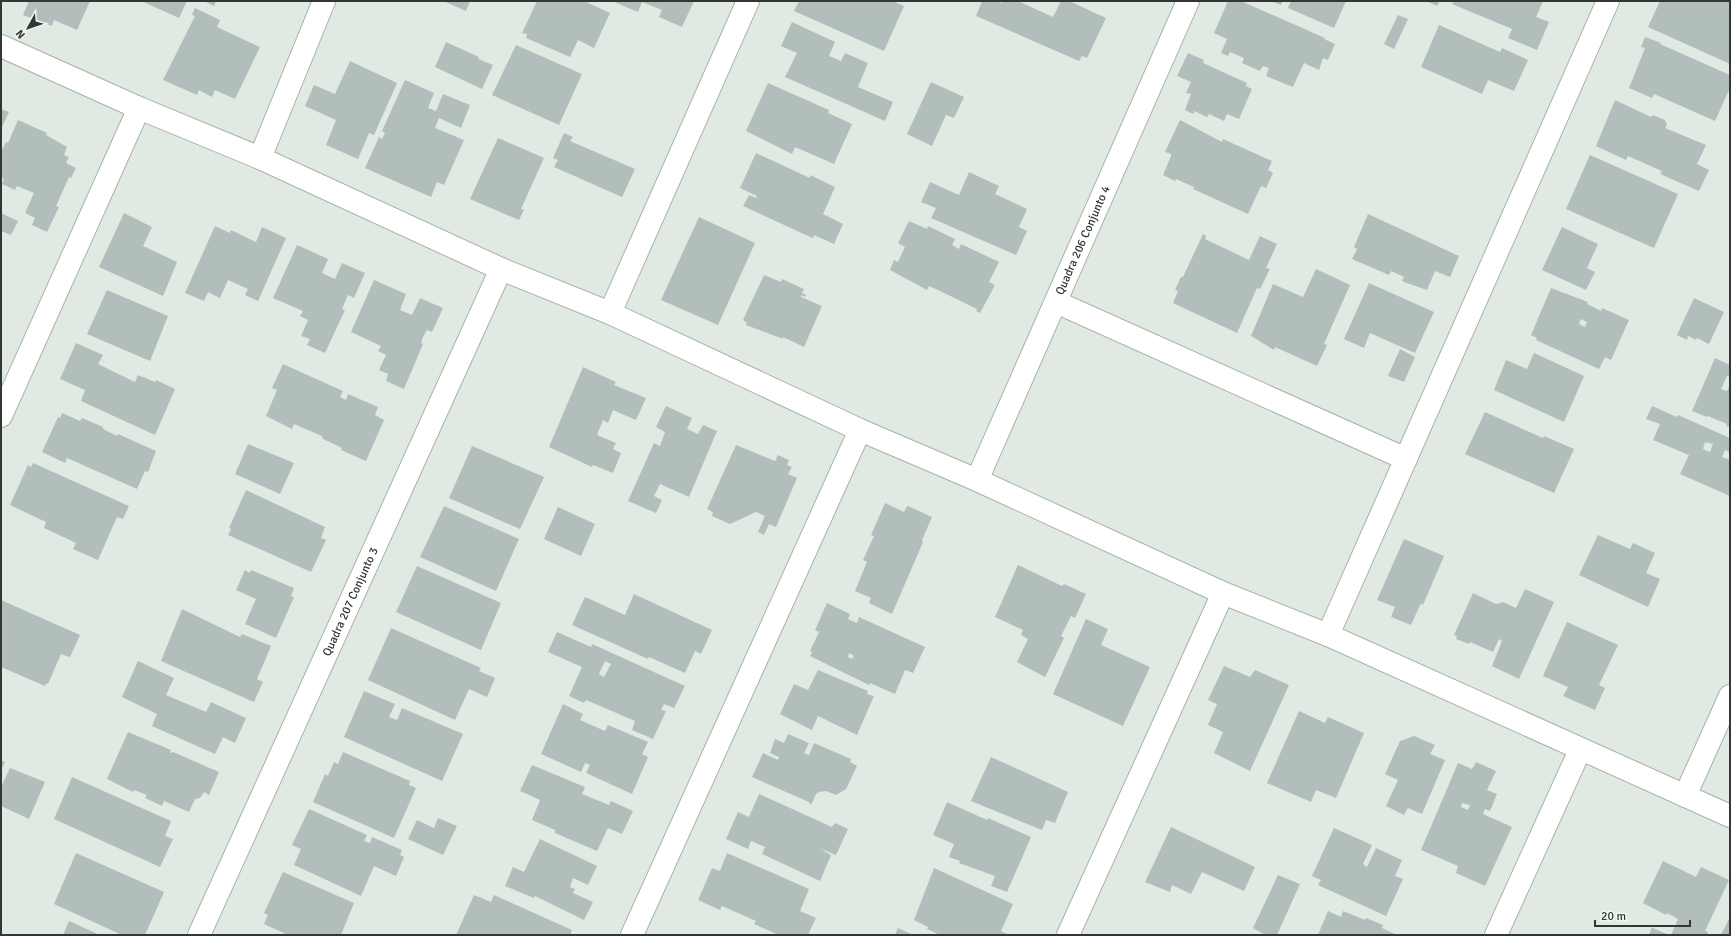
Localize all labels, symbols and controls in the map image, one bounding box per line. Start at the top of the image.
north arrow [8,8,48,48]
text: N [13,27,28,41]
street label: Quadra 206 Conjunto 4 [1052,183,1114,297]
street label: Quadra 207 Conjunto 3 [319,545,382,659]
scale bar [1595,902,1690,928]
text: 20 m [1601,909,1626,924]

